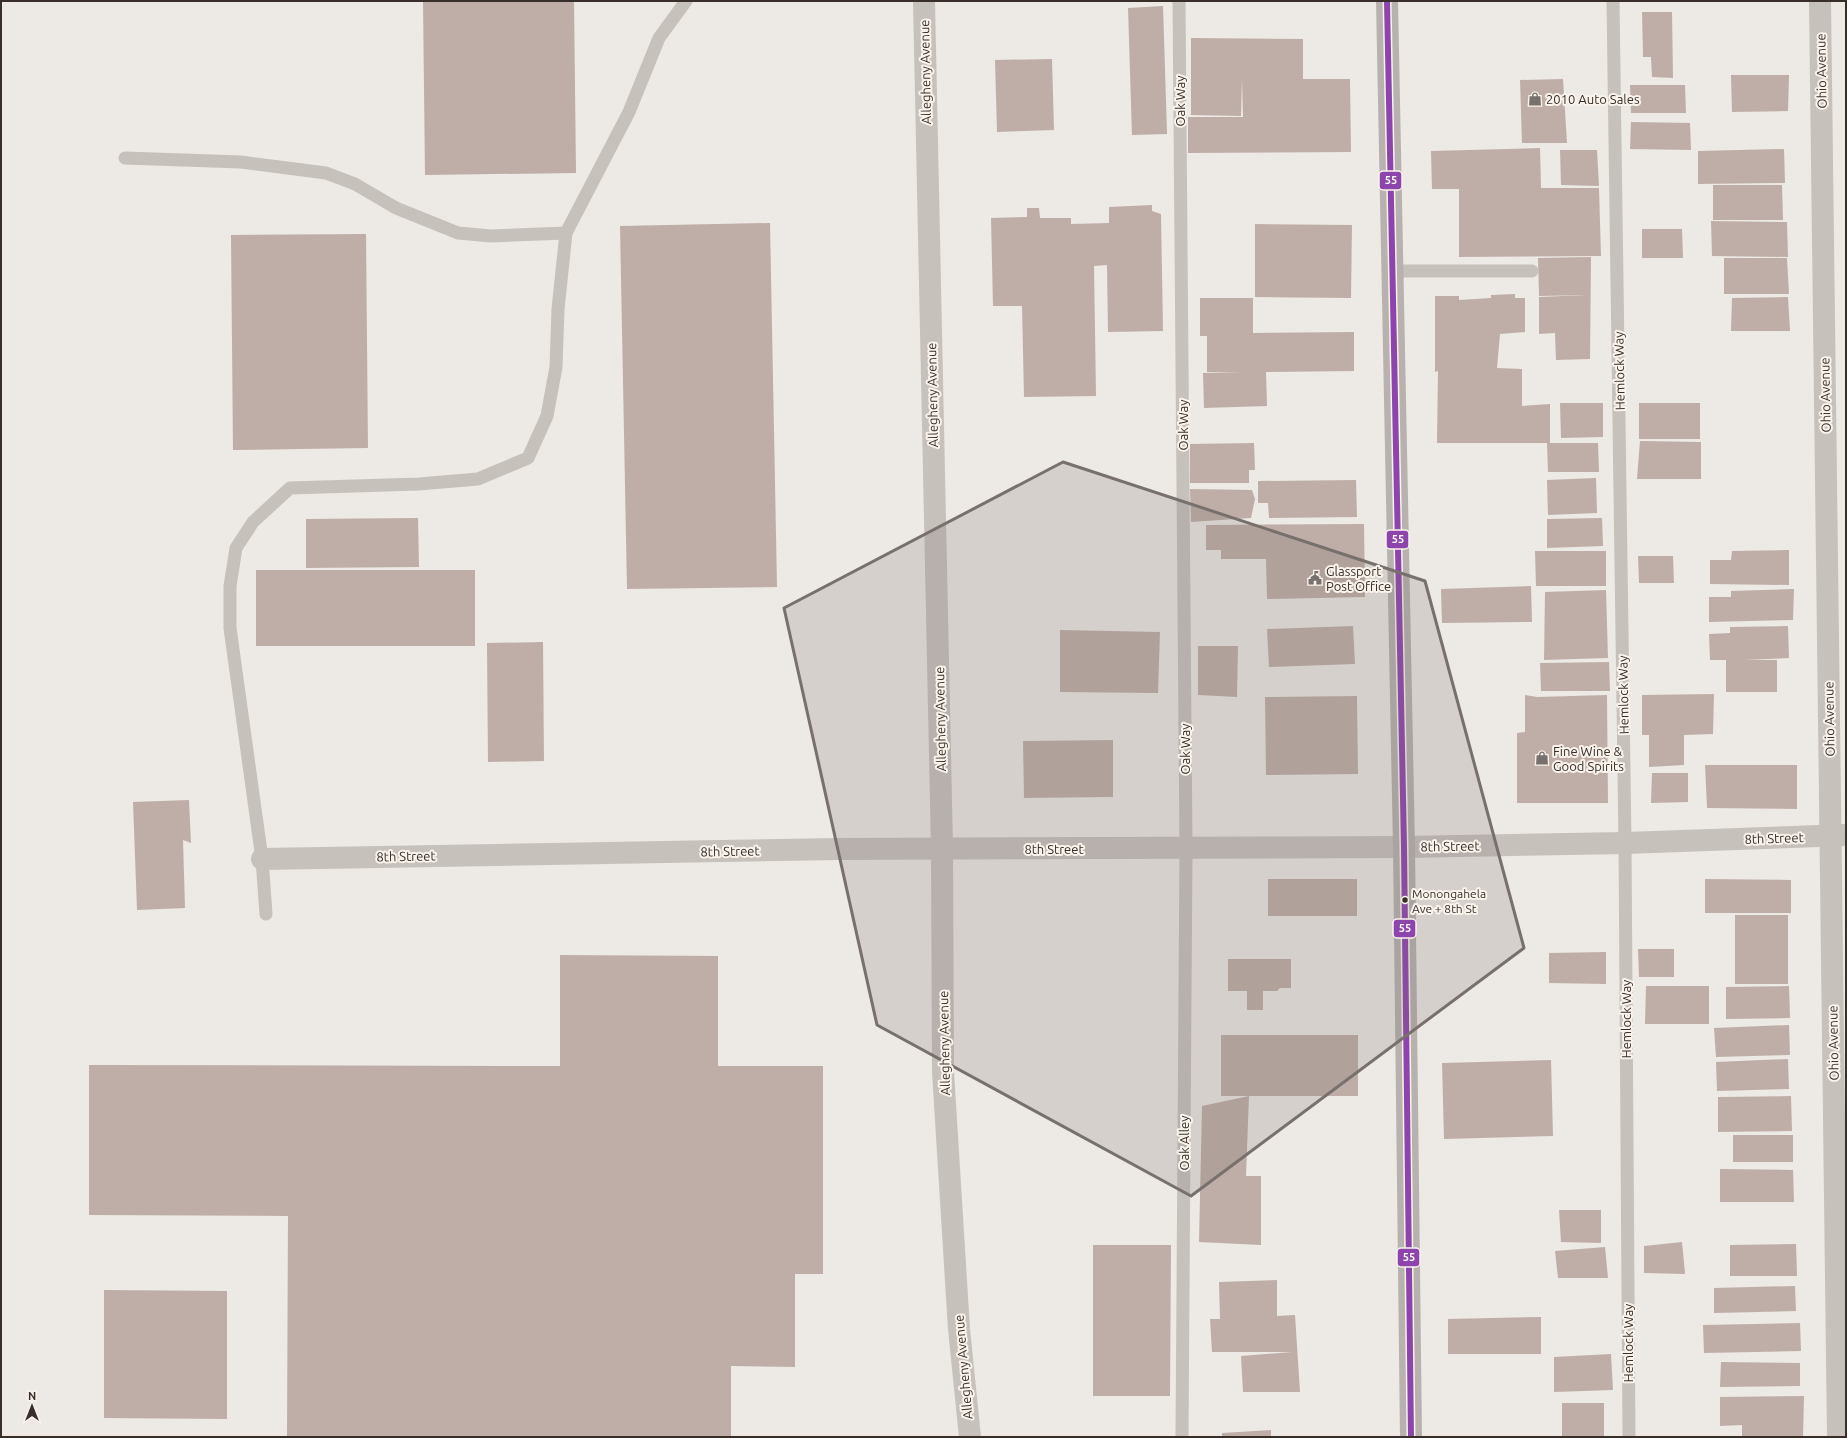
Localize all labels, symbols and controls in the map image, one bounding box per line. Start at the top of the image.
street label: Allegheny Avenue [917,19,933,125]
street label: Ohio Avenue [1813,33,1829,109]
street label: Oak Way [1173,75,1187,127]
shop icon: 2010 Auto Sales [1527,91,1543,107]
place label: 2010 Auto Sales [1546,92,1640,106]
line badge: 55 [1379,171,1402,190]
text: 55 [1385,174,1397,186]
street label: Hemlock Way [1611,332,1627,410]
street label: Allegheny Avenue [924,342,940,448]
street label: Ohio Avenue [1817,357,1833,433]
street label: Oak Way [1176,399,1190,451]
line badge: 55 [1386,530,1409,549]
text: 55 [1392,533,1404,545]
place label: Glassport Post Office [1326,564,1391,593]
public building icon: Glassport Post Office [1307,570,1323,586]
street label: Hemlock Way [1615,656,1631,734]
street label: Allegheny Avenue [932,666,948,772]
street label: Ohio Avenue [1821,681,1837,757]
street label: Oak Way [1178,723,1192,775]
place label: Fine Wine & Good Spirits [1553,744,1624,773]
shop icon: Fine Wine & Good Spirits [1534,750,1550,766]
street label: 8th Street [1744,830,1804,846]
street label: 8th Street [1420,838,1480,854]
street label: 8th Street [1024,842,1084,856]
street label: 8th Street [700,843,760,859]
street label: 8th Street [376,848,436,864]
place label: Monongahela Ave + 8th St [1412,887,1486,915]
marker: Monongahela Ave + 8th St [1400,895,1410,905]
line badge: 55 [1393,919,1416,938]
text: 55 [1399,922,1411,934]
street label: Hemlock Way [1619,980,1633,1058]
street label: Allegheny Avenue [936,990,952,1096]
street label: Ohio Avenue [1825,1005,1841,1081]
street label: Oak Alley [1177,1115,1191,1171]
line badge: 55 [1397,1248,1420,1267]
text: 55 [1403,1251,1415,1263]
street label: Hemlock Way [1621,1304,1635,1382]
street label: Allegheny Avenue [951,1314,975,1420]
north arrow [12,1386,52,1426]
text: N [28,1390,36,1402]

